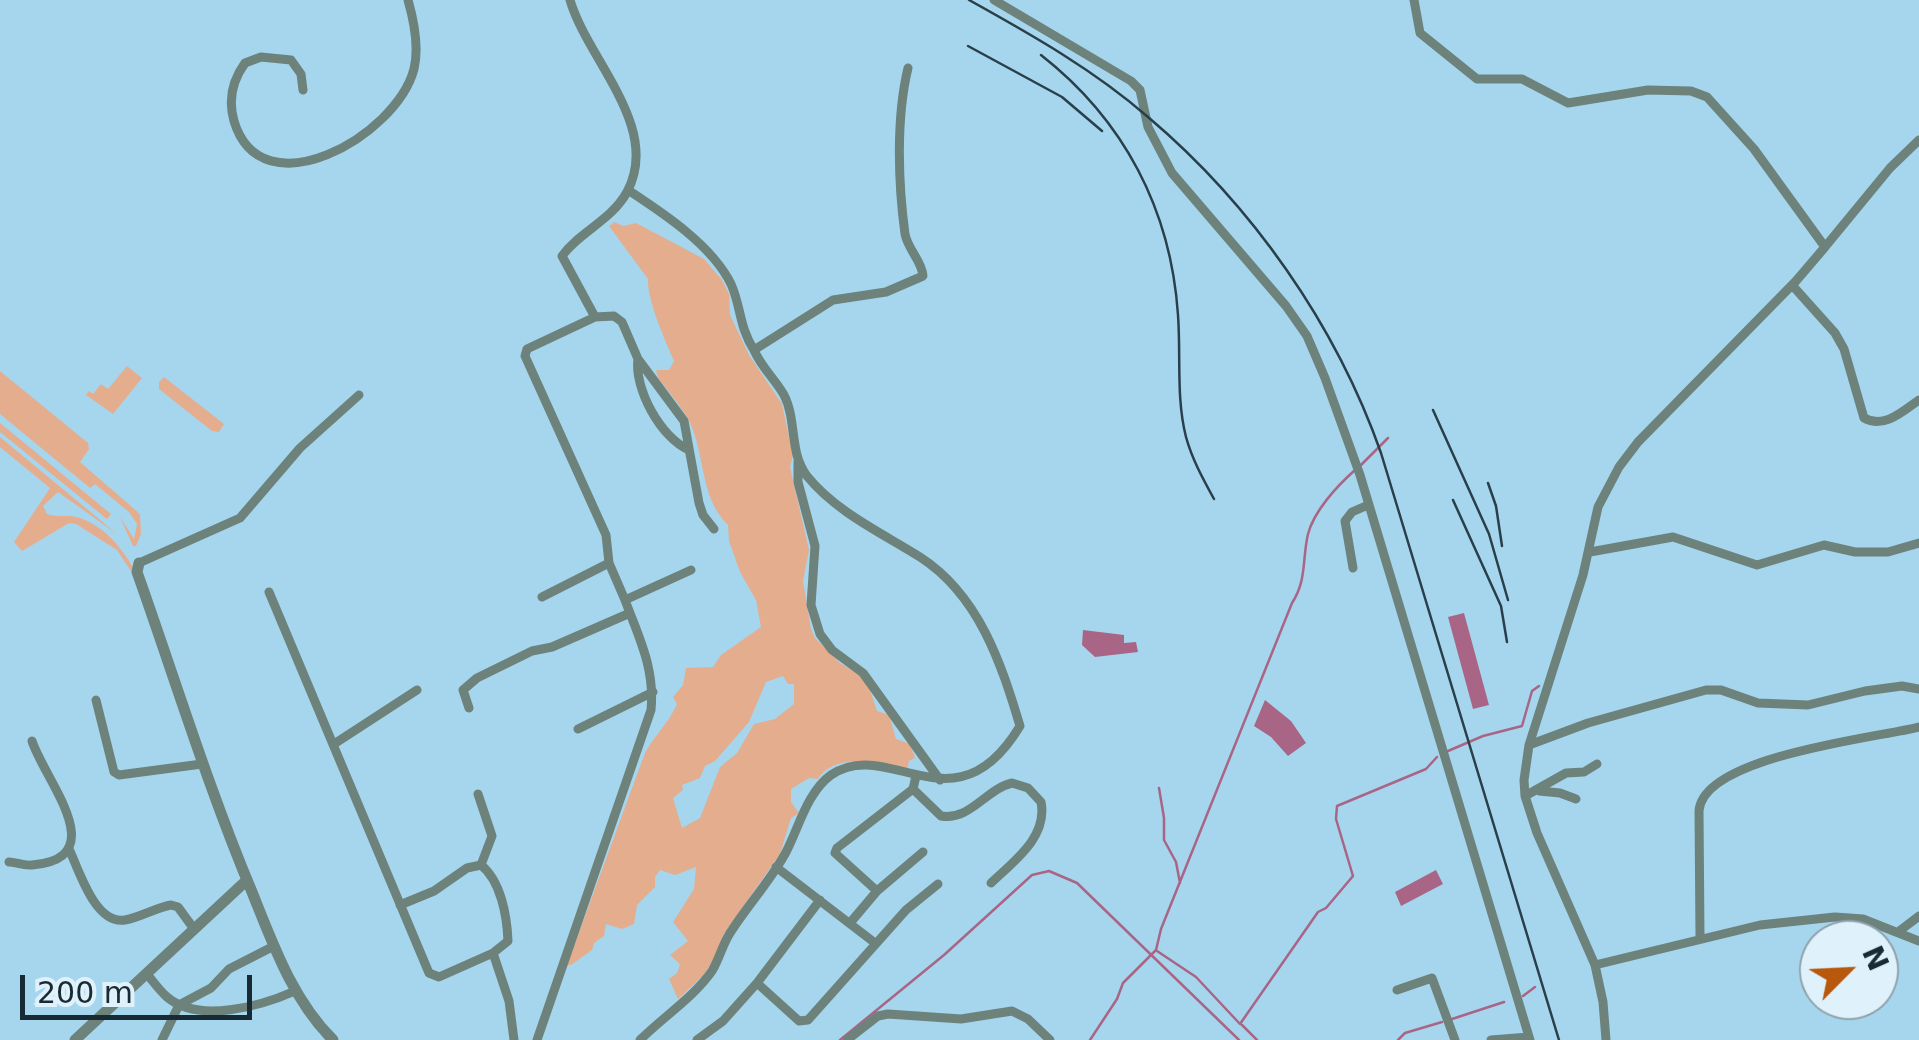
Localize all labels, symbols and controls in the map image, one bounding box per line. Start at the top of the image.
north arrow [1799,920,1899,1020]
text: N [1855,941,1895,976]
scale bar [25,955,258,1017]
text: 200 m [37,975,133,1010]

